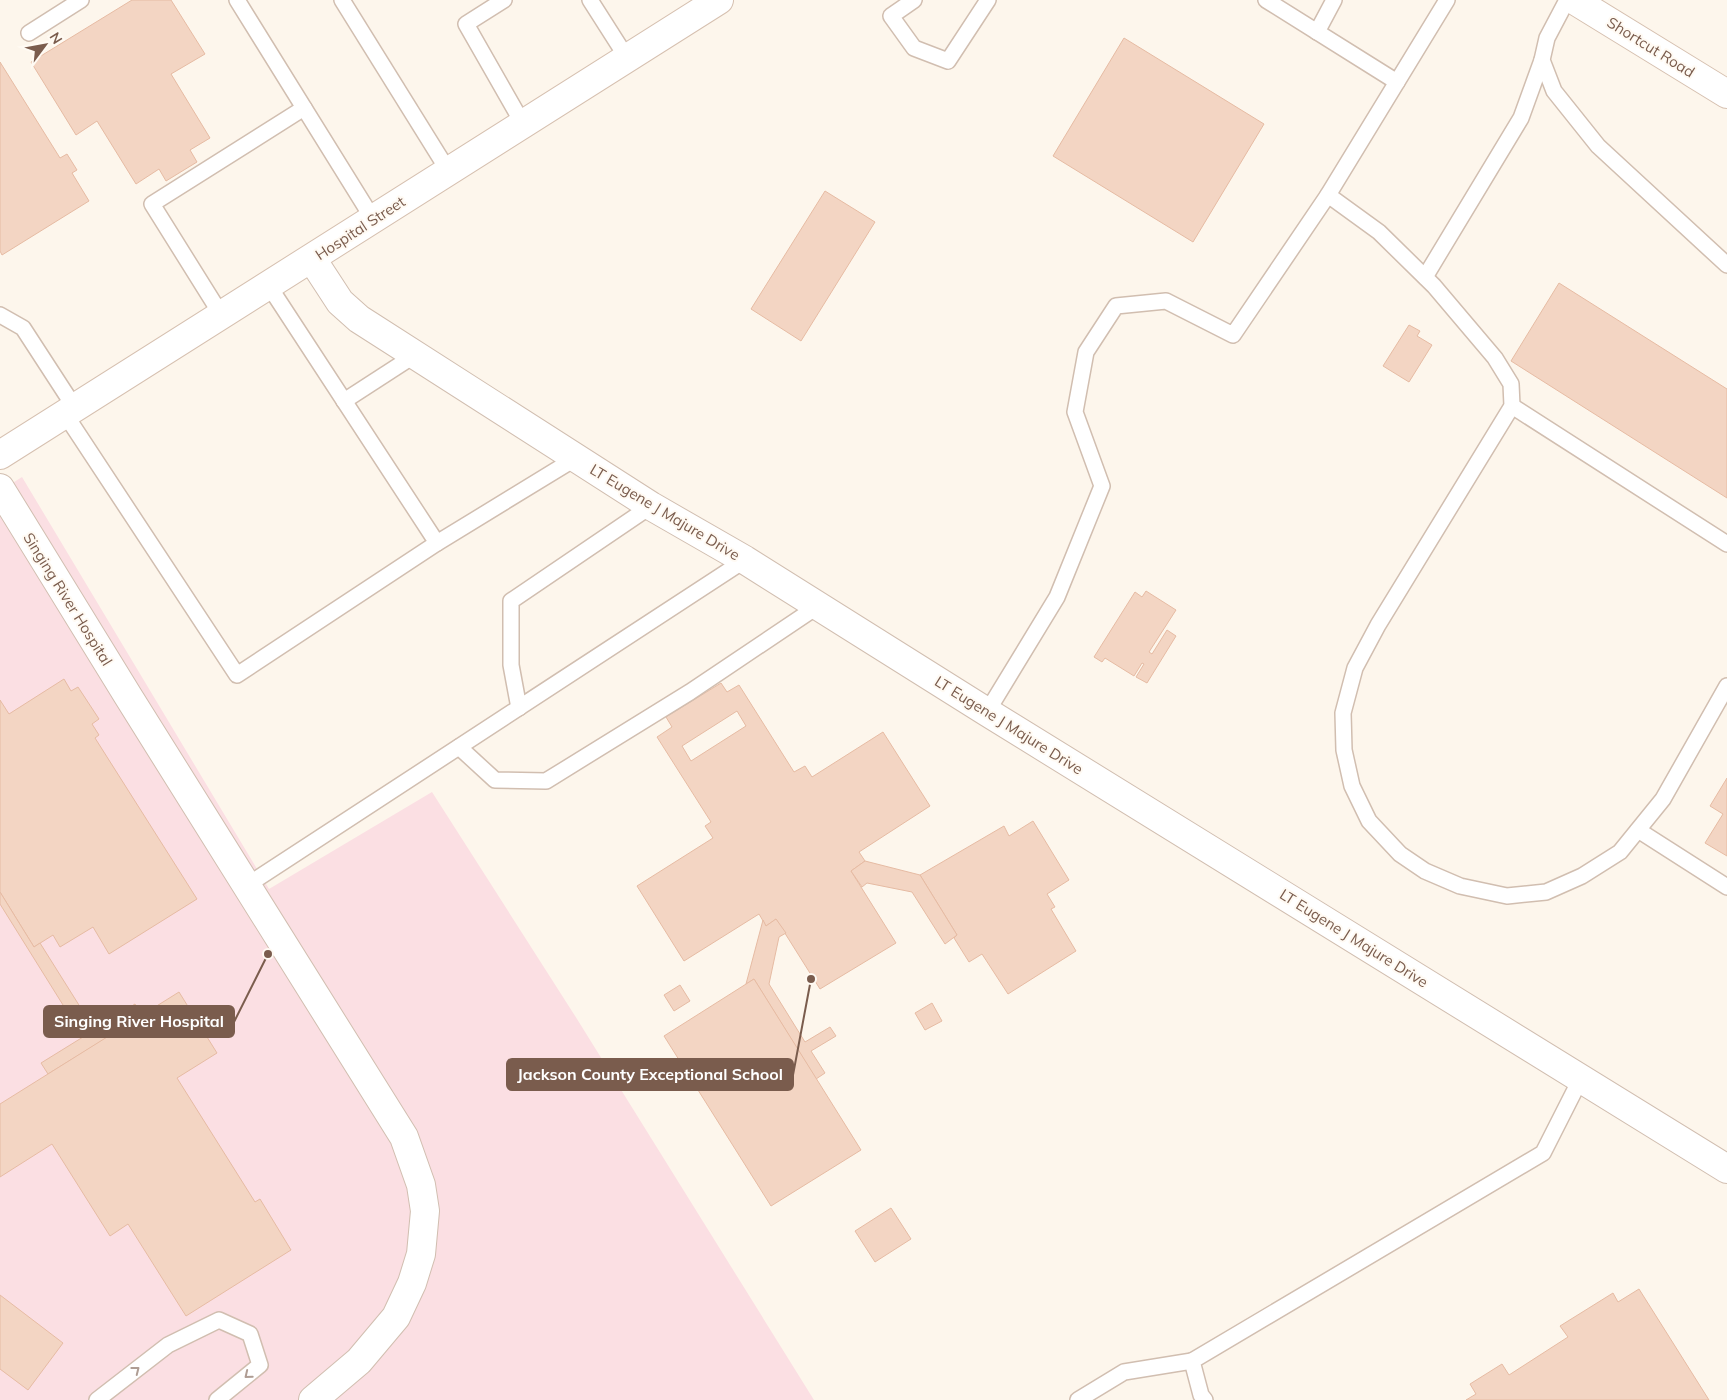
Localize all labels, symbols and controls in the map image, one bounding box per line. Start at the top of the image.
street label: Shortcut Road [1604,13,1698,81]
north arrow [20,20,70,70]
text: N [46,29,66,47]
street label: Hospital Street [312,192,408,264]
street label: LT Eugene J Majure Drive [587,460,743,564]
street label: Singing River Hospital [19,529,117,669]
street label: LT Eugene J Majure Drive [931,672,1087,778]
street label: LT Eugene J Majure Drive [1276,885,1432,991]
callout: Singing River Hospital [44,1006,234,1037]
text: Singing River Hospital [54,1011,224,1031]
callout: Jackson County Exceptional School [507,1059,793,1090]
text: Jackson County Exceptional School [517,1064,783,1084]
one-way arrow [130,1367,140,1376]
one-way arrow [244,1370,253,1379]

